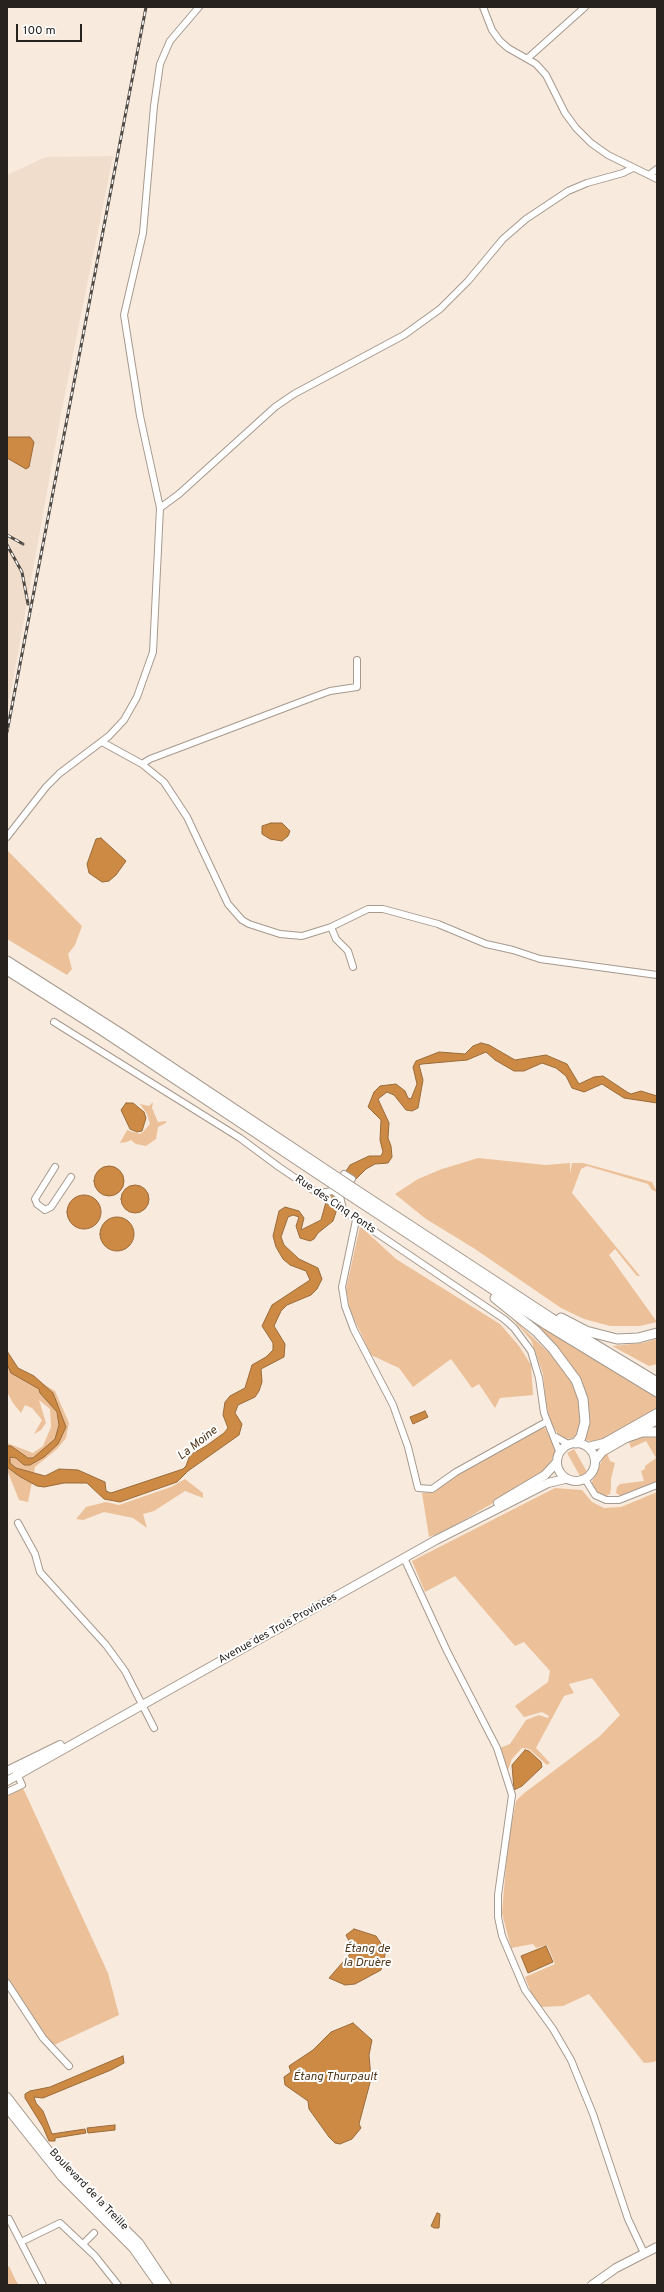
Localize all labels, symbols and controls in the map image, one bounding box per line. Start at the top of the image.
scale bar [18,16,84,42]
text: 100 m [23,23,56,39]
street label: Rue des Cinq Ponts [292,1173,378,1237]
water label: La Moine [175,1424,221,1464]
street label: Avenue des Trois Provinces [216,1591,340,1667]
water label: Étang de la Druère [343,1943,391,1971]
water label: Étang Thurpault [293,2071,377,2085]
street label: Boulevard de la Treille [46,2147,130,2233]

